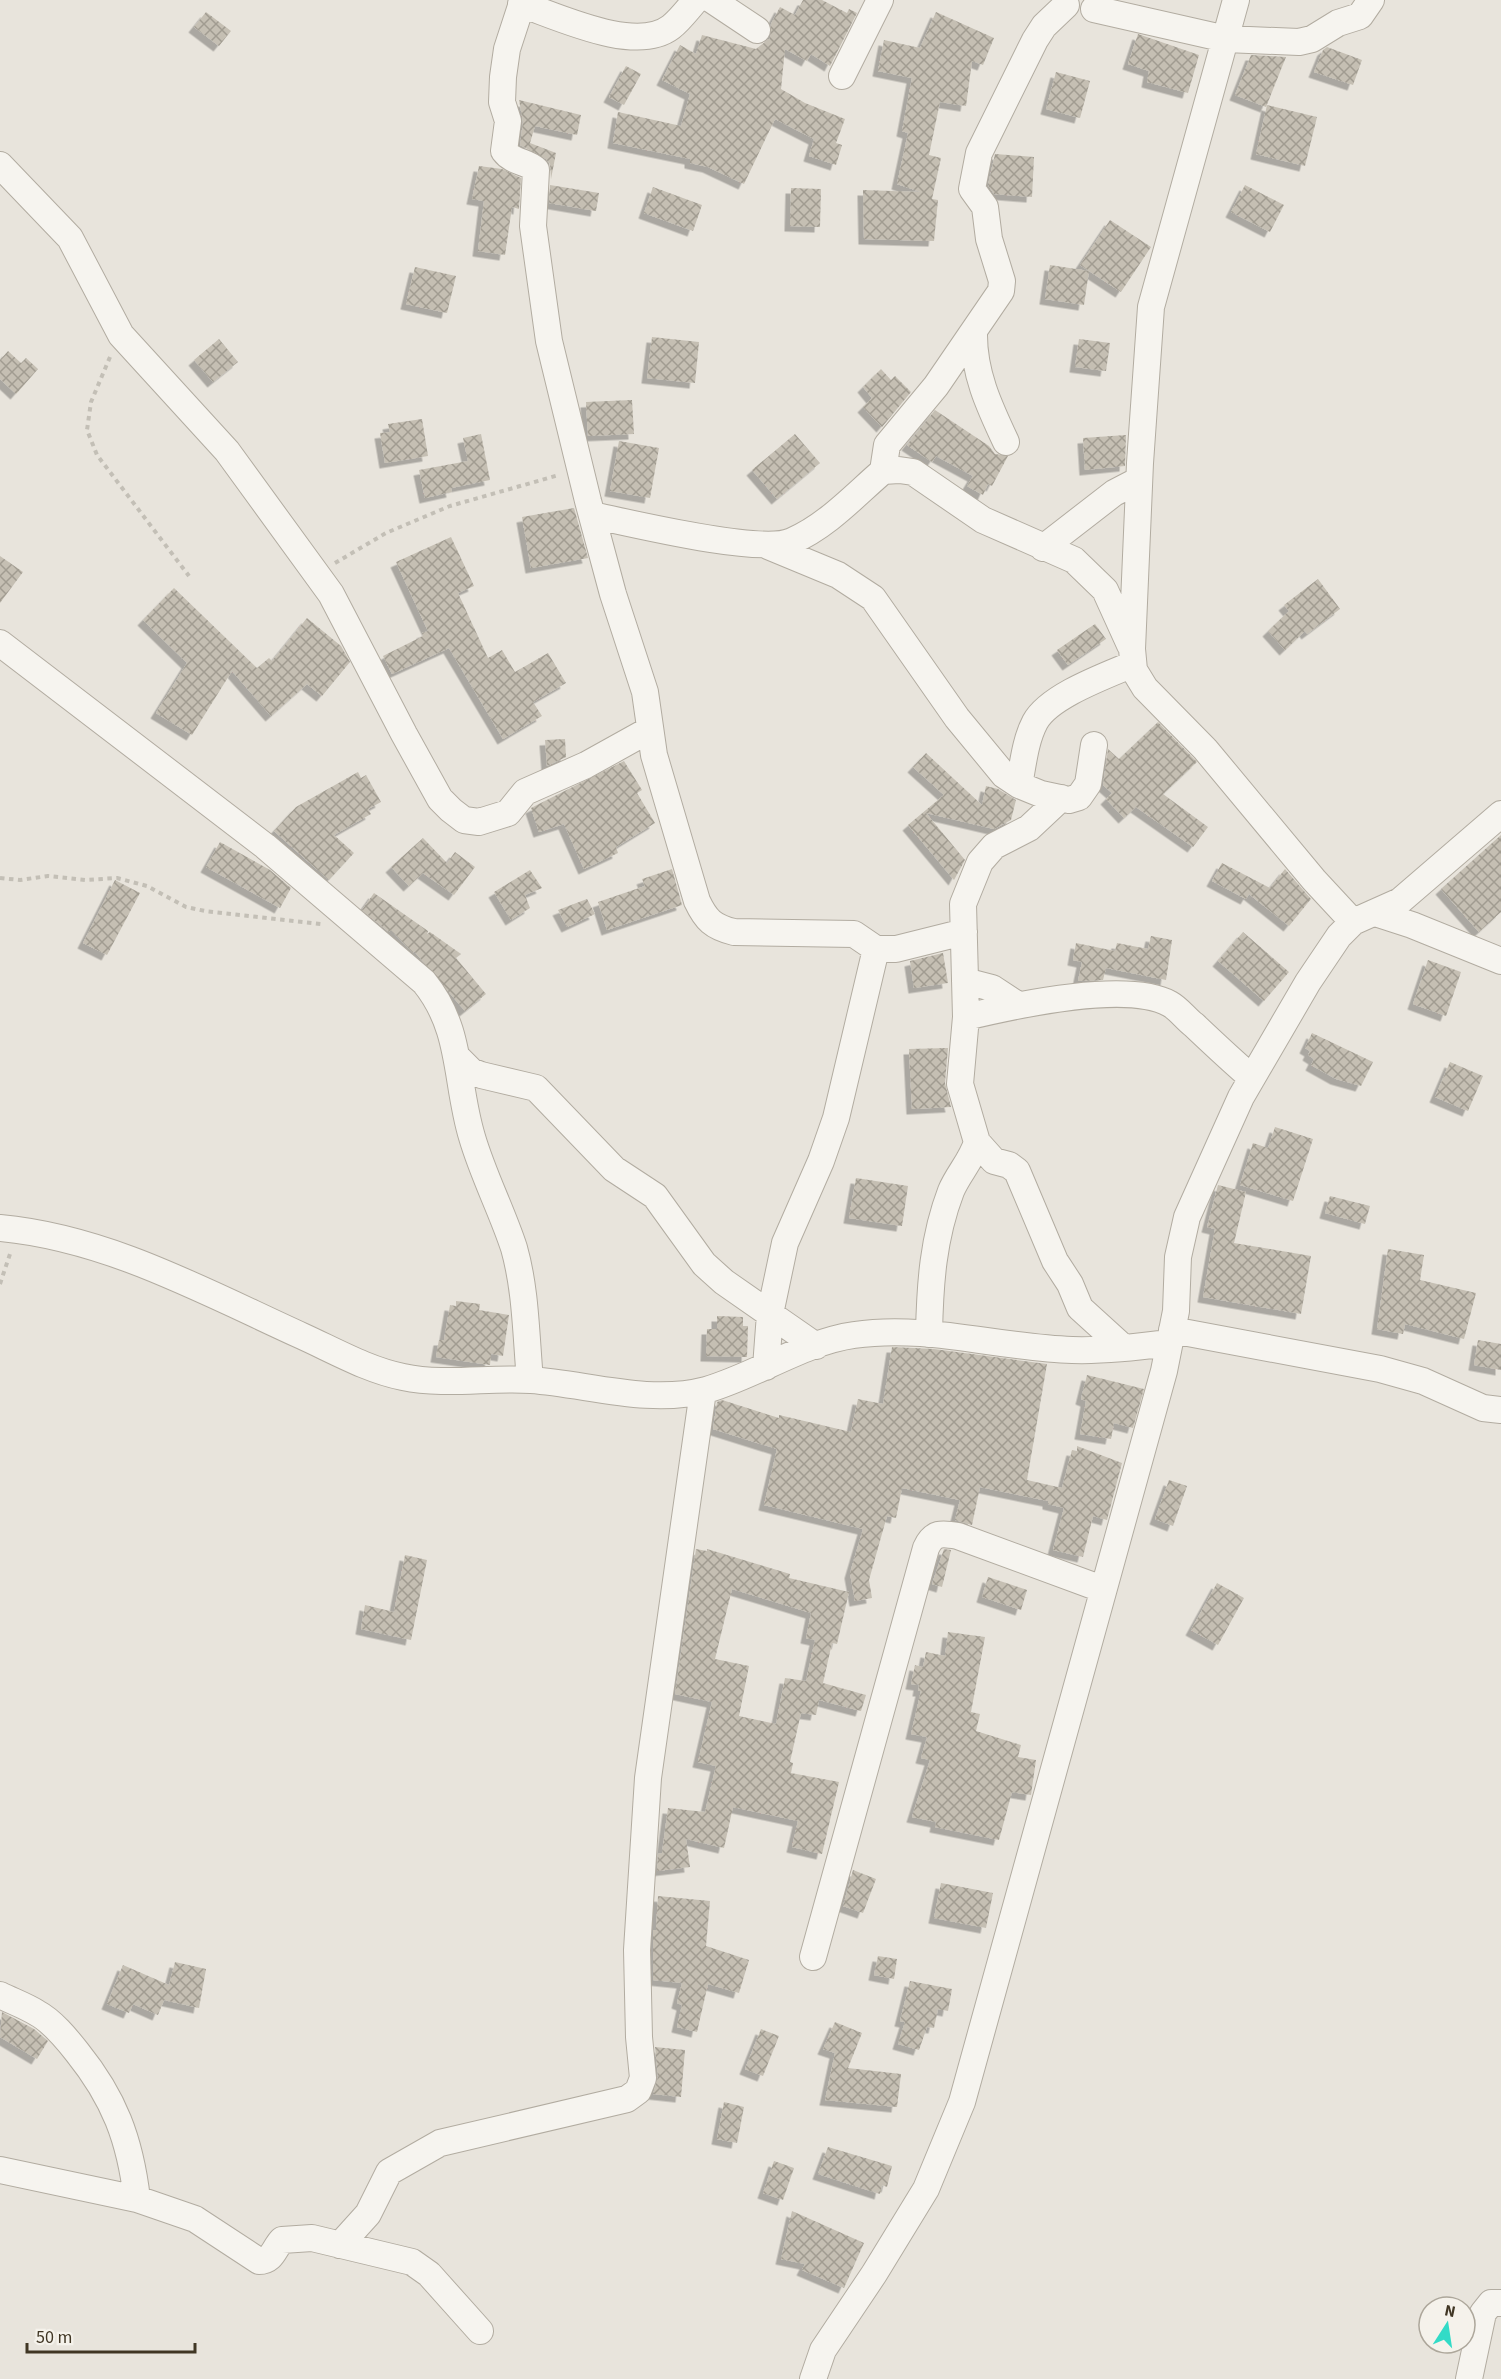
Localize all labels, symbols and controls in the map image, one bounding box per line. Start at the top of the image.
north arrow [1417,2295,1477,2355]
text: N [1442,2299,1457,2323]
scale bar [27,2316,195,2354]
text: 50 m [36,2325,72,2350]

